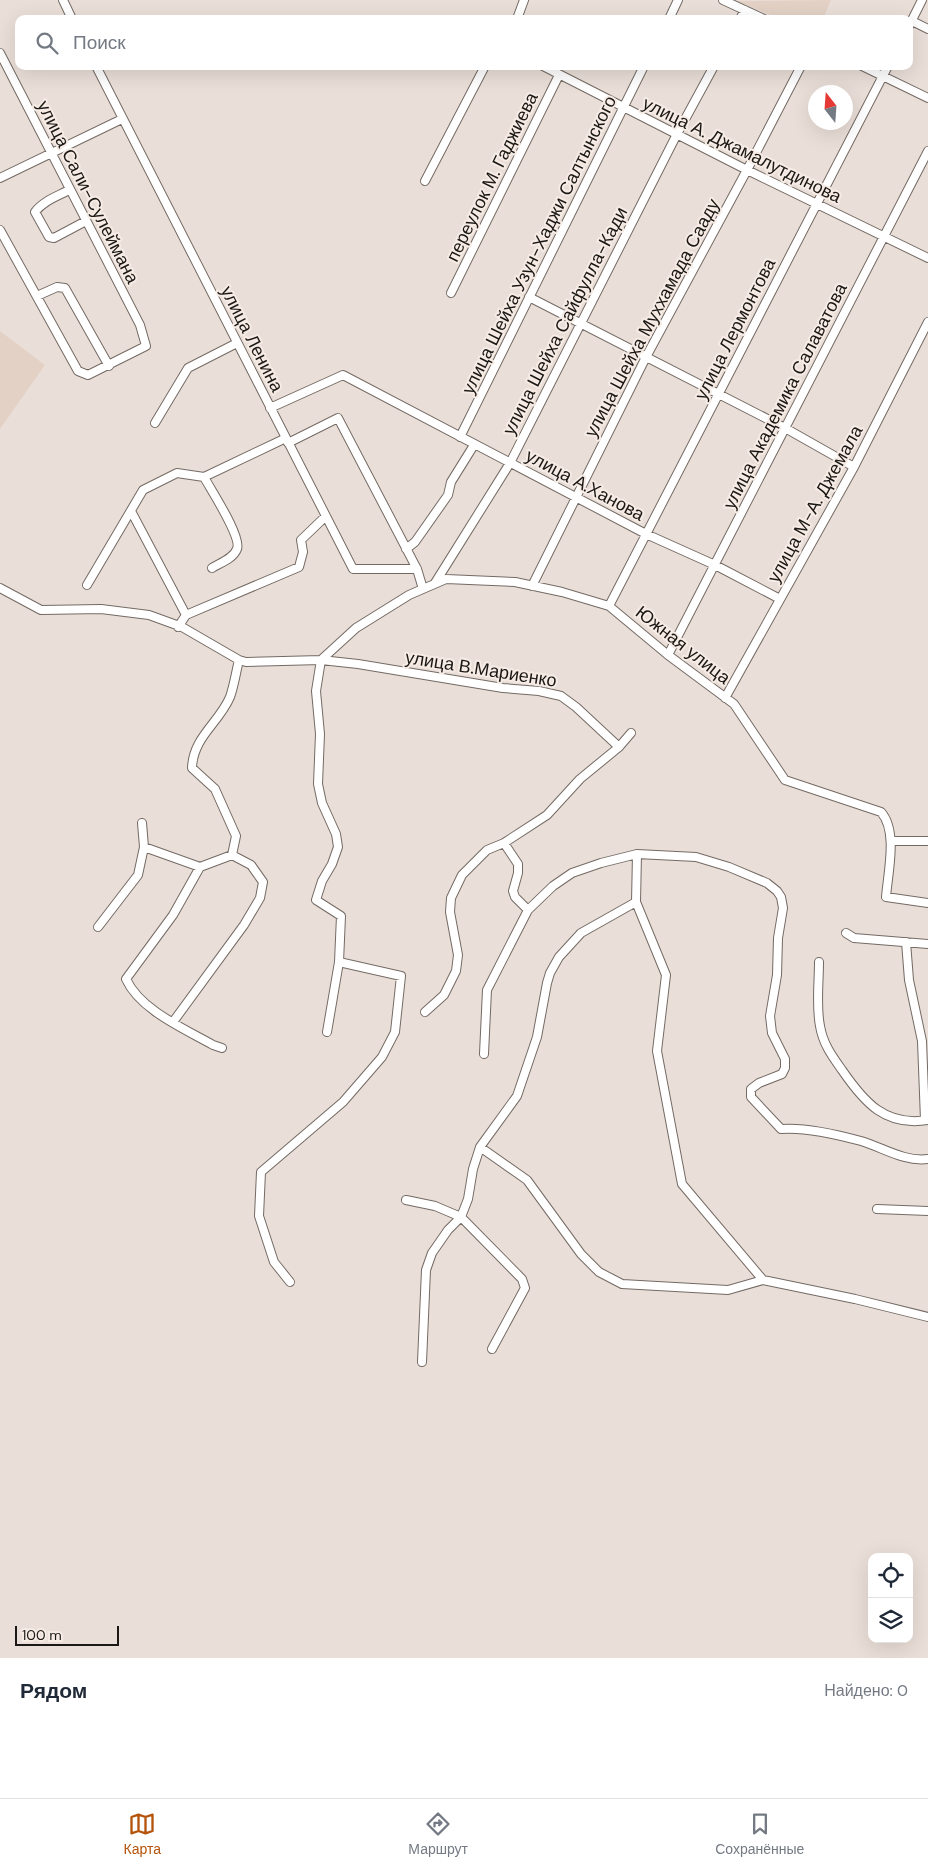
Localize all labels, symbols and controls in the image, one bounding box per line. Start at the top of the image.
search box [15,15,913,70]
icon: search [33,29,61,57]
text: Поиск [73,30,126,55]
north arrow [808,85,853,130]
street label: переулок М. Гаджиева [441,87,544,266]
street label: улица А. Джамалутдинова [639,91,846,209]
street label: улица Шейха Узун-Хаджи Салтынского [456,92,622,398]
street label: улица Сали-Сулеймана [31,96,145,288]
street label: улица Шейха Муххамада Сааду [579,195,725,441]
street label: улица Шейха Сайфулла-Кади [497,203,633,439]
street label: улица Лермонтова [689,253,782,404]
street label: улица Академика Салаватова [717,278,853,513]
street label: улица Ленина [215,282,289,397]
street label: улица М-А. Джемала [762,420,869,587]
street label: улица А.Ханова [521,444,649,527]
street label: Южная улица [631,600,736,690]
street label: улица В.Мариенко [403,645,559,693]
map controls [868,1553,913,1643]
button: locate [868,1553,913,1598]
button: layers [868,1598,913,1643]
scale bar [15,1623,119,1646]
text: 100 m [22,1626,62,1644]
text: Рядом [20,1677,87,1705]
text: Найдено: 0 [824,1680,908,1701]
tab: Карта [124,1810,161,1858]
tab: Маршрут [408,1810,468,1858]
tab: Сохранённые [715,1810,804,1858]

